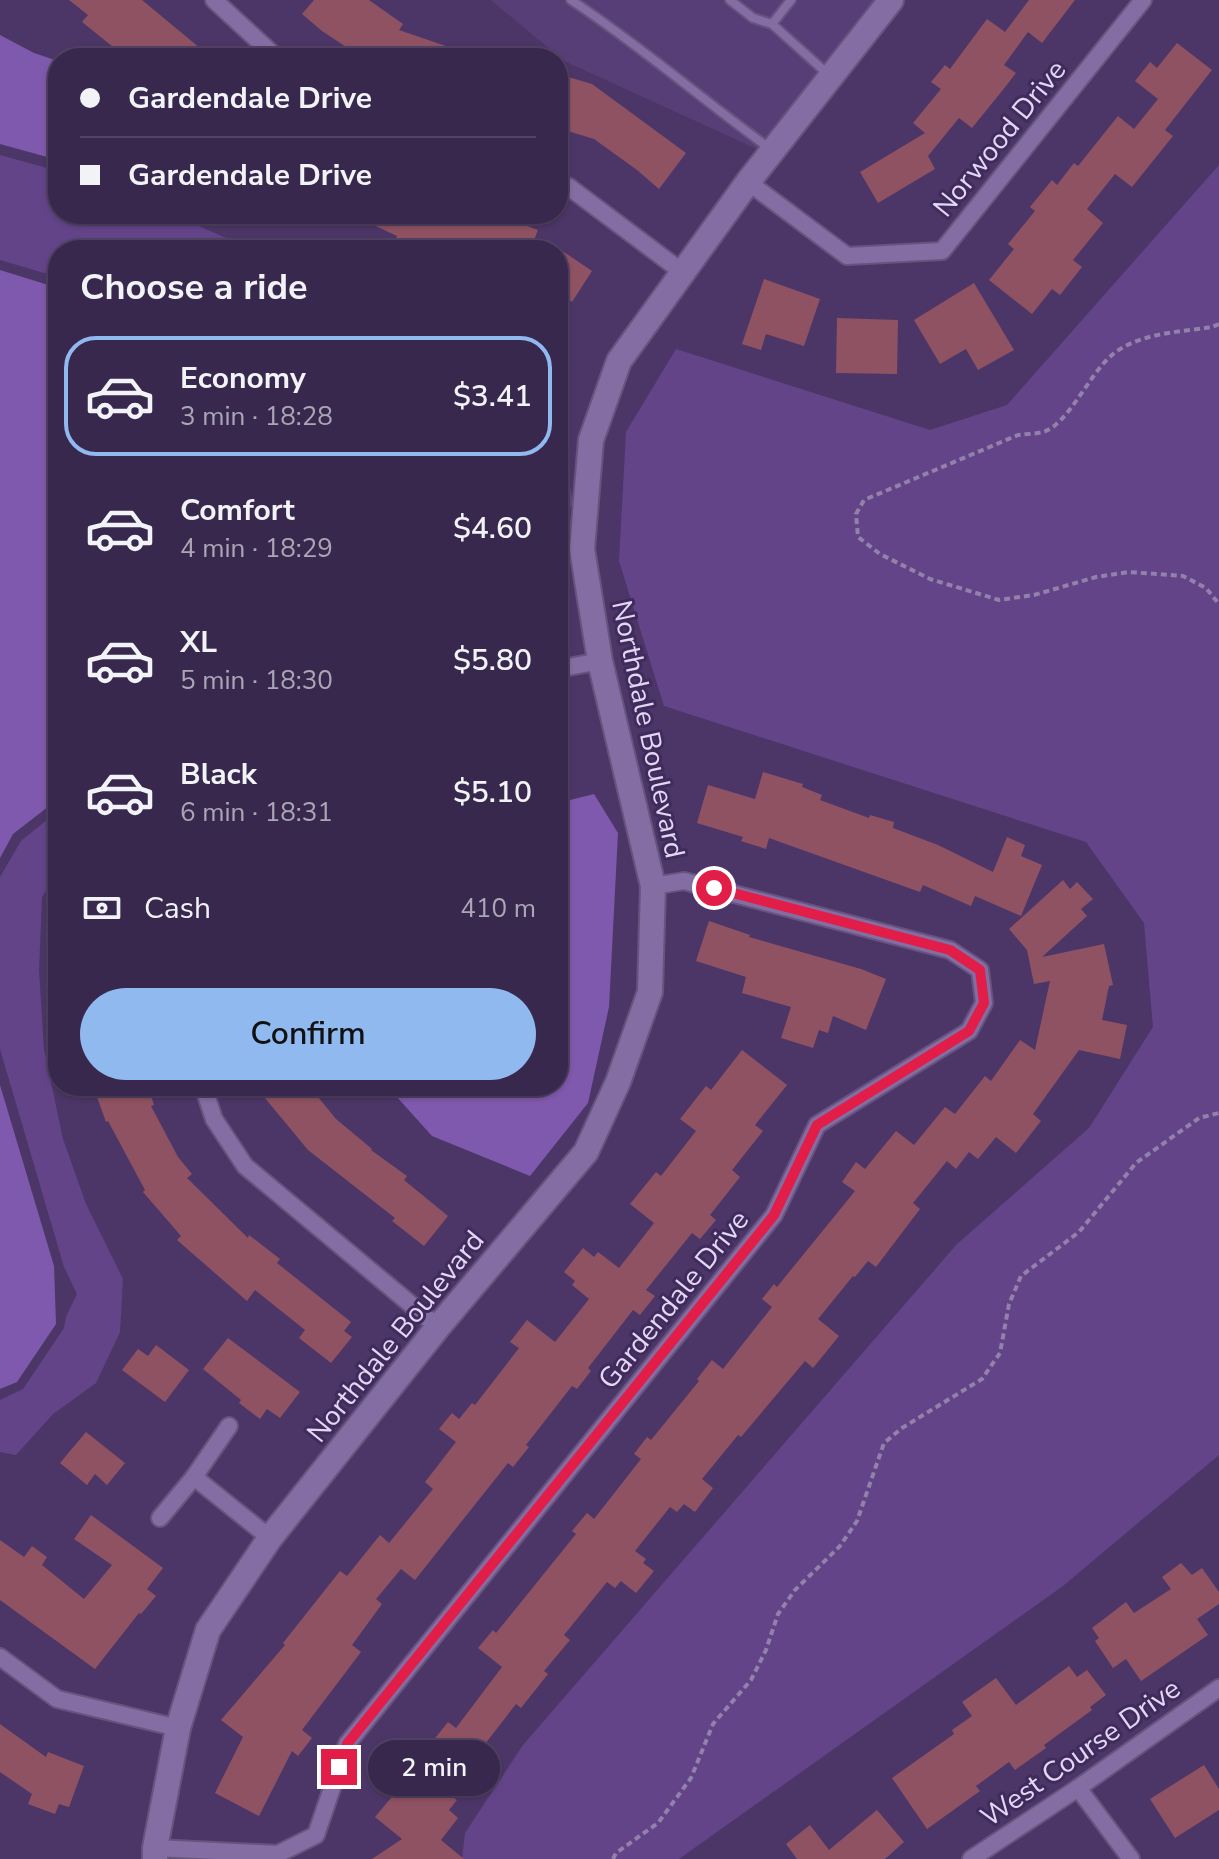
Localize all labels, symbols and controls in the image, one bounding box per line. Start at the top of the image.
street label: Norwood Drive [925,52,1075,225]
text: Gardendale Drive [128,78,372,119]
text: Gardendale Drive [128,155,372,196]
text: Choose a ride [80,263,308,312]
text: Economy [180,358,306,399]
icon: car [84,360,156,432]
text: $3.41 [453,376,532,417]
text: 3 min · 18:28 [180,399,333,434]
text: Comfort [180,490,295,531]
icon: car [84,492,156,564]
text: $4.60 [453,508,532,549]
text: 4 min · 18:29 [180,531,333,566]
street label: Northdale Boulevard [602,597,694,861]
text: XL [180,622,217,663]
icon: car [84,624,156,696]
text: $5.80 [453,640,532,681]
text: 5 min · 18:30 [180,663,333,698]
text: Black [180,754,257,795]
icon: car [84,756,156,828]
text: $5.10 [453,772,532,813]
text: 6 min · 18:31 [180,795,333,830]
route start [696,870,732,906]
icon: cash [80,886,124,930]
text: Cash [144,888,211,929]
text: 410 m [460,891,536,926]
button: Confirm [80,988,536,1080]
street label: Gardendale Drive [590,1202,758,1397]
street label: Northdale Boulevard [298,1223,493,1451]
street label: West Course Drive [973,1670,1188,1836]
callout: 2 min [367,1739,499,1795]
route end [321,1749,357,1785]
text: 2 min [401,1750,467,1785]

